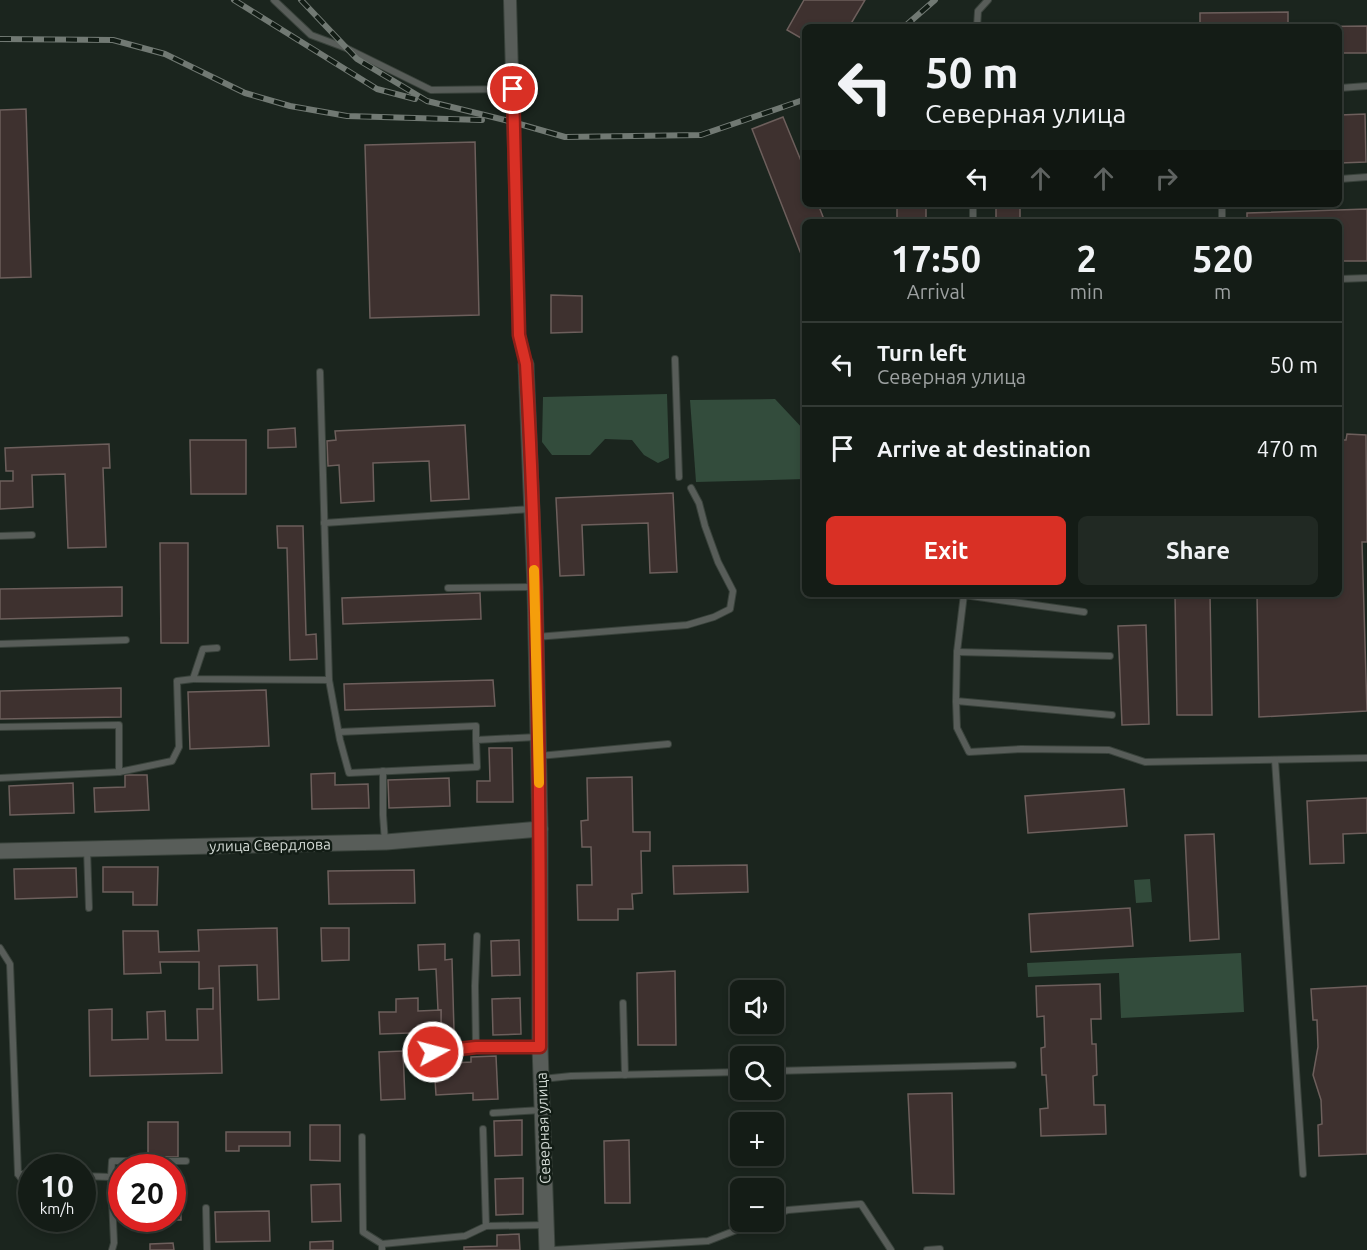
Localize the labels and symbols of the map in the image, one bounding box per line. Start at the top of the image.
pin [487,63,538,114]
street label: улица Свердлова [209,835,331,855]
position arrow [401,1020,465,1084]
street label: Северная улица [533,1072,553,1184]
speed limit sign: 20 [108,1154,186,1232]

